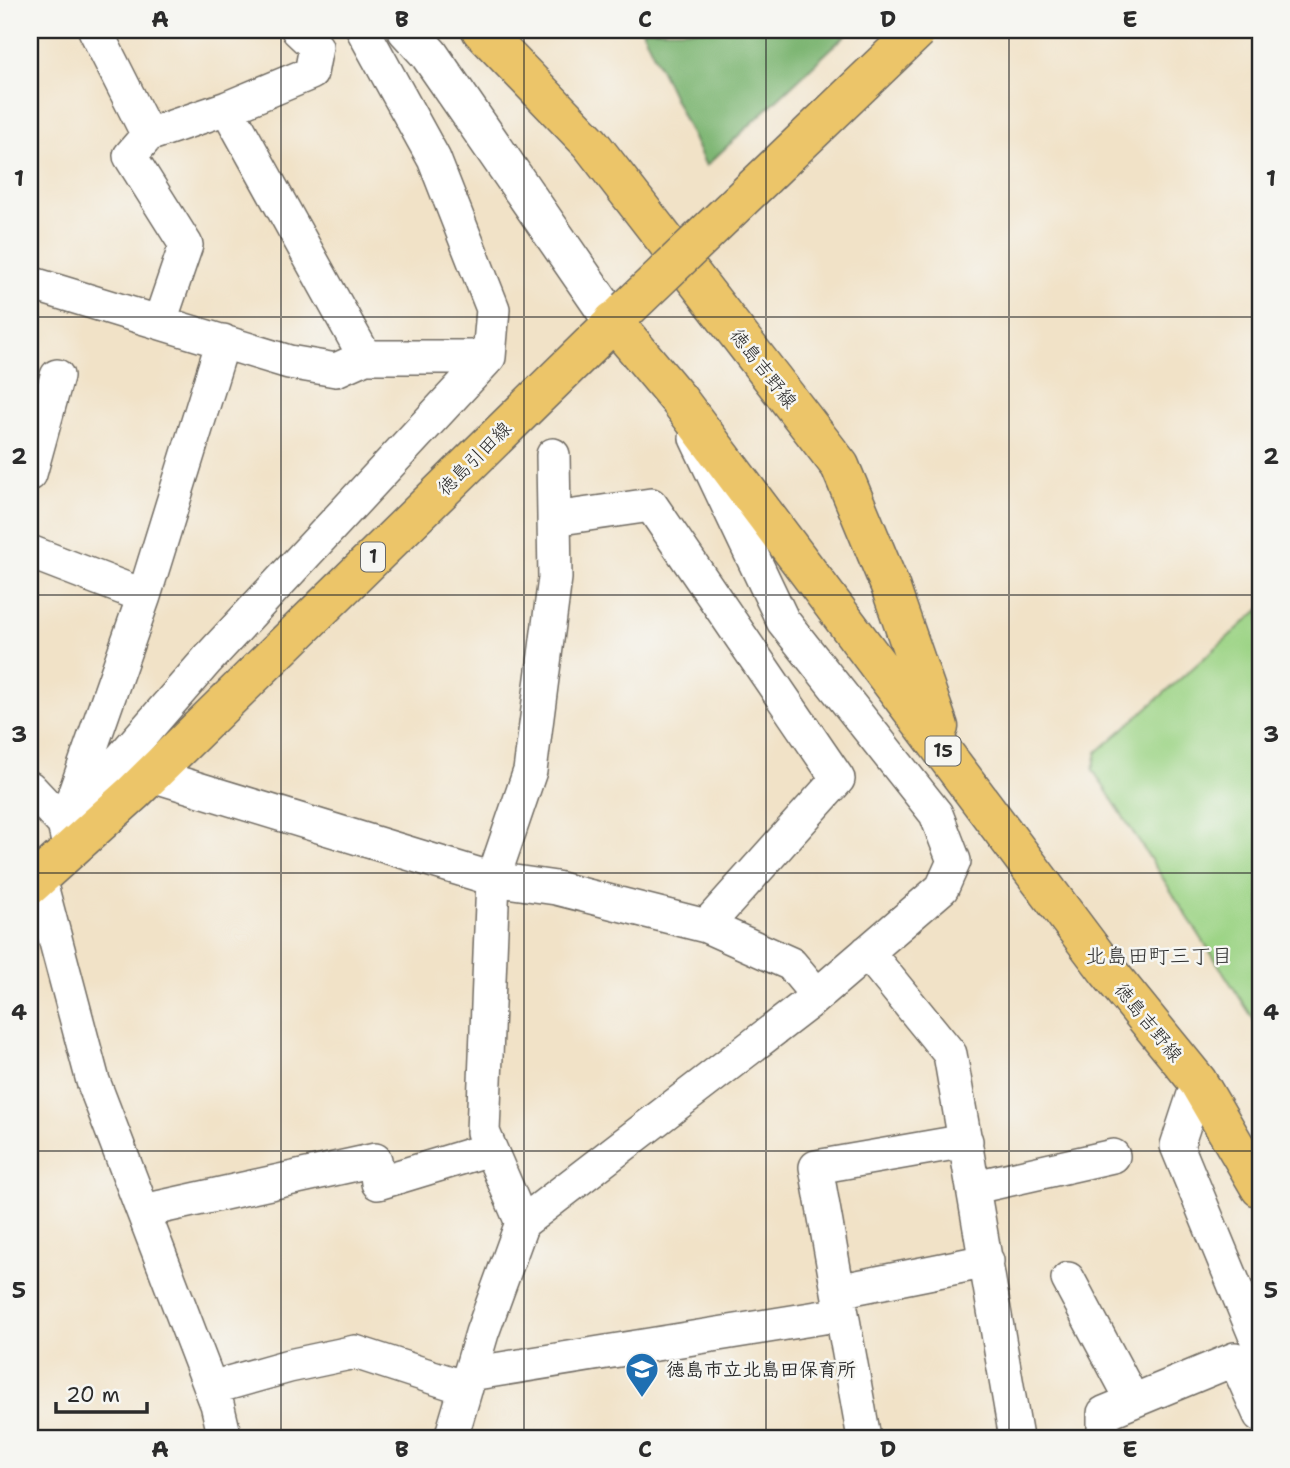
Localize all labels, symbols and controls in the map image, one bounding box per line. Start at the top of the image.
text: A [151,4,169,34]
text: B [395,4,409,34]
text: C [638,4,652,34]
text: D [880,4,896,34]
text: E [1122,4,1138,34]
text: 1 [14,163,24,193]
text: 1 [1266,163,1276,193]
street label: 徳島吉野線 [725,323,803,413]
street label: 徳島引田線 [432,416,517,501]
text: 2 [11,441,27,471]
text: 2 [1263,441,1279,471]
road number: 1 [361,542,385,572]
text: 3 [11,719,27,749]
text: 3 [1263,719,1279,749]
road number: 15 [926,736,960,766]
district label: 北島田町三丁目 [1086,942,1233,970]
street label: 徳島吉野線 [1109,978,1188,1067]
text: 4 [11,997,27,1027]
text: 4 [1263,997,1279,1027]
text: 5 [12,1275,26,1305]
text: 5 [1264,1275,1278,1305]
school or university icon: 徳島市立北島田保育所 [623,1350,661,1399]
place label: 徳島市立北島田保育所 [666,1357,856,1382]
scale bar [56,1370,147,1414]
text: 20 m [66,1381,120,1409]
text: A [151,1434,169,1464]
text: B [395,1434,409,1464]
text: C [638,1434,652,1464]
text: D [880,1434,896,1464]
text: E [1122,1434,1138,1464]

